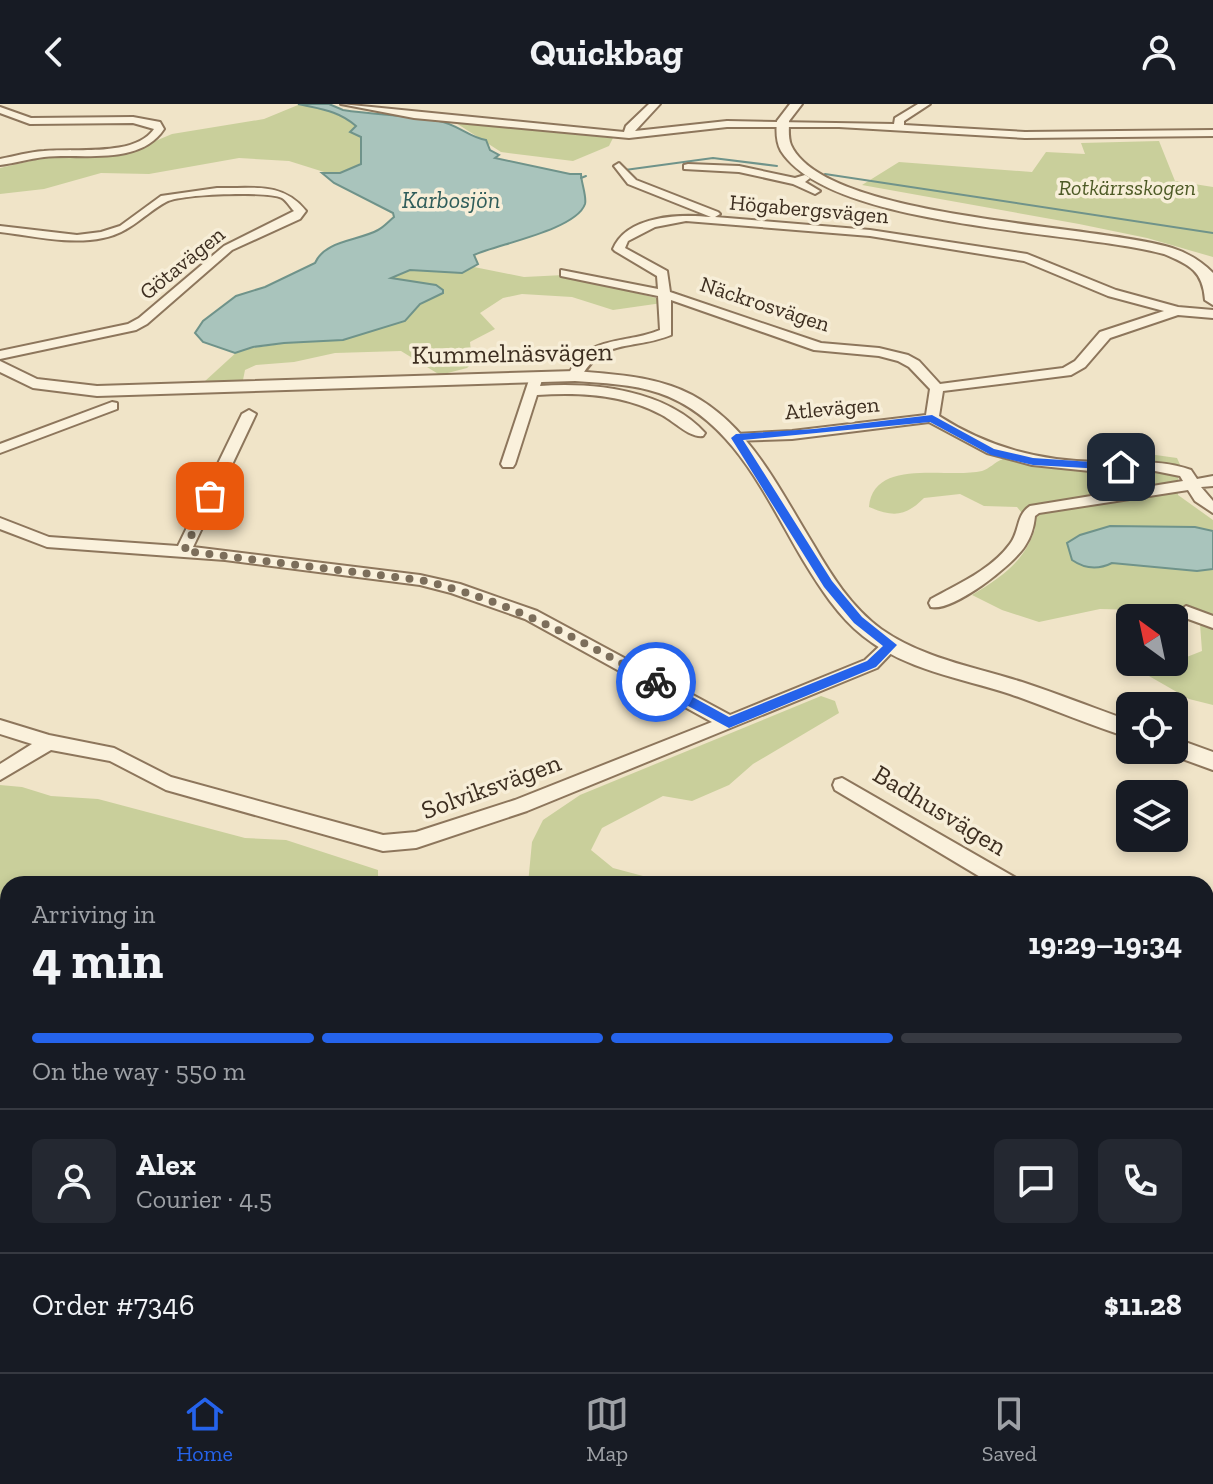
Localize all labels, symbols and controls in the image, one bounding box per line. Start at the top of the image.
icon: back [32,30,76,74]
icon: person [1137,30,1181,74]
text: Quickbag [530,31,683,74]
park label: Rotkärrsskogen [1058,174,1196,201]
water label: Karbosjön [402,185,500,214]
street label: Högabergsvägen [728,189,890,229]
street label: Götavägen [134,220,230,305]
street label: Näckrosvägen [697,270,834,338]
street label: Kummelnäsvägen [411,335,613,371]
street label: Atlevägen [784,390,881,426]
pin [1087,433,1155,501]
icon: home [1099,445,1143,489]
pin [176,462,244,530]
icon: bag [188,474,232,518]
north arrow [1116,604,1188,676]
map controls [1116,604,1188,852]
courier [616,642,696,722]
icon: bike [634,660,678,704]
button: locate [1116,692,1188,764]
street label: Solviksvägen [417,746,565,826]
street label: Badhusvägen [867,758,1013,862]
button: layers [1116,780,1188,852]
text: Arriving in [32,898,155,930]
text: 19:29–19:34 [1028,926,1182,962]
text: 4 min [32,929,163,991]
text: On the way · 550 m [32,1055,246,1087]
button: person [32,1139,116,1223]
button: chat [994,1139,1078,1223]
button: phone [1098,1139,1182,1223]
text: Alex [136,1147,196,1183]
text: Courier · 4.5 [136,1183,272,1215]
text: Order #7346 [32,1287,195,1323]
text: $11.28 [1104,1287,1182,1323]
tab: Home [176,1392,233,1467]
tab: Map [585,1392,629,1467]
tab: Saved [982,1392,1037,1467]

